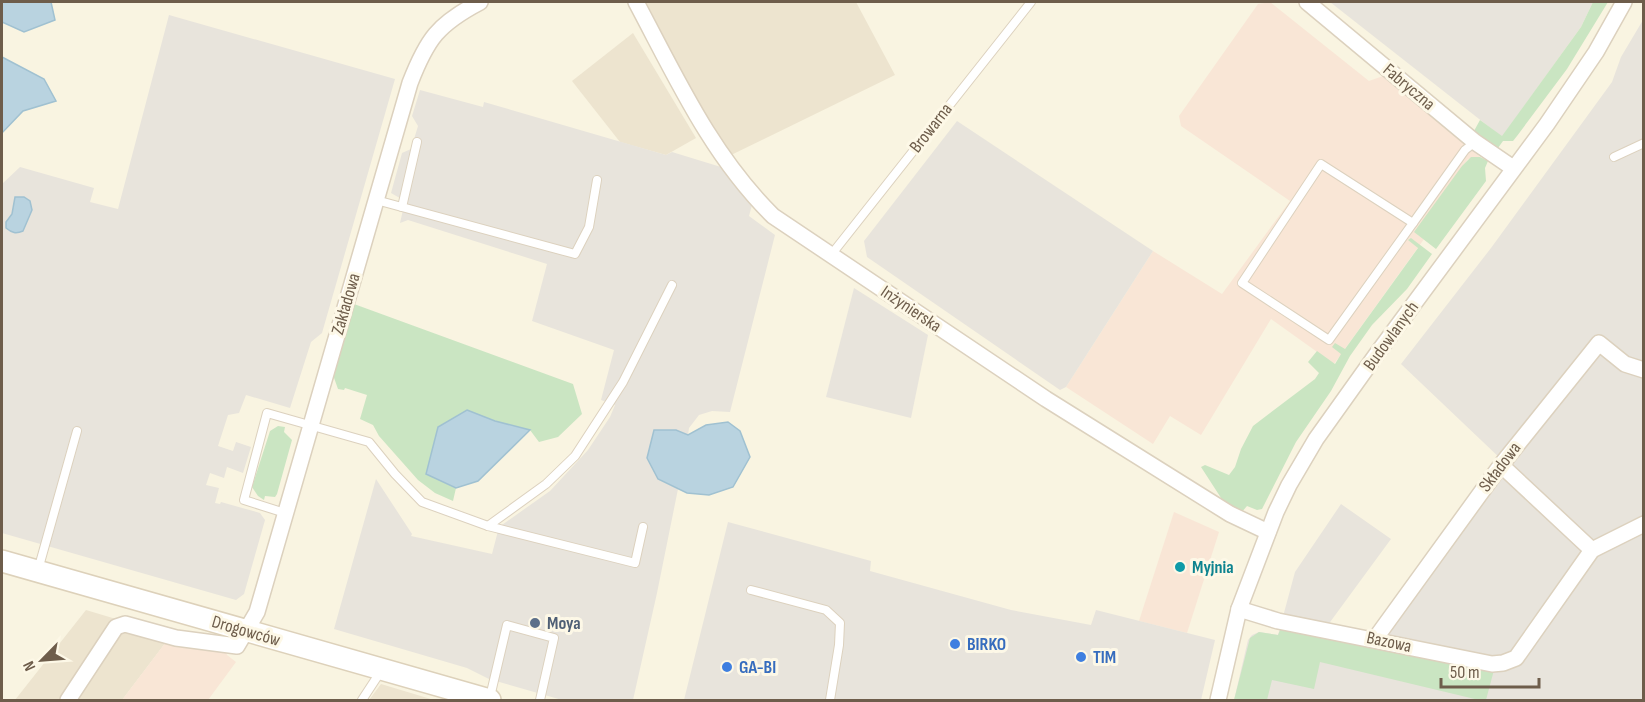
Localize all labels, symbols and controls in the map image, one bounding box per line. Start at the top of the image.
street label: Fabryczna [1379,59,1439,115]
street label: Browarna [905,99,957,157]
street label: Zakładowa [327,271,365,337]
street label: Inżynierska [877,281,945,337]
street label: Budowlanych [1359,297,1423,375]
street label: Składowa [1475,438,1525,496]
place label: Myjnia [1192,557,1234,578]
marker: Myjnia [1173,560,1187,574]
street label: Drogowców [209,611,283,651]
place label: Moya [547,613,581,634]
marker: Moya [528,616,542,630]
street label: Bazowa [1365,627,1413,657]
north arrow [12,630,72,690]
place label: BIRKO [967,634,1006,655]
marker: BIRKO [948,637,962,651]
place label: TIM [1093,647,1116,668]
marker: TIM [1074,650,1088,664]
scale bar [1441,651,1538,689]
place label: GA-BI [739,657,776,678]
text: N [19,658,40,674]
marker: GA-BI [720,660,734,674]
text: 50 m [1450,662,1480,683]

